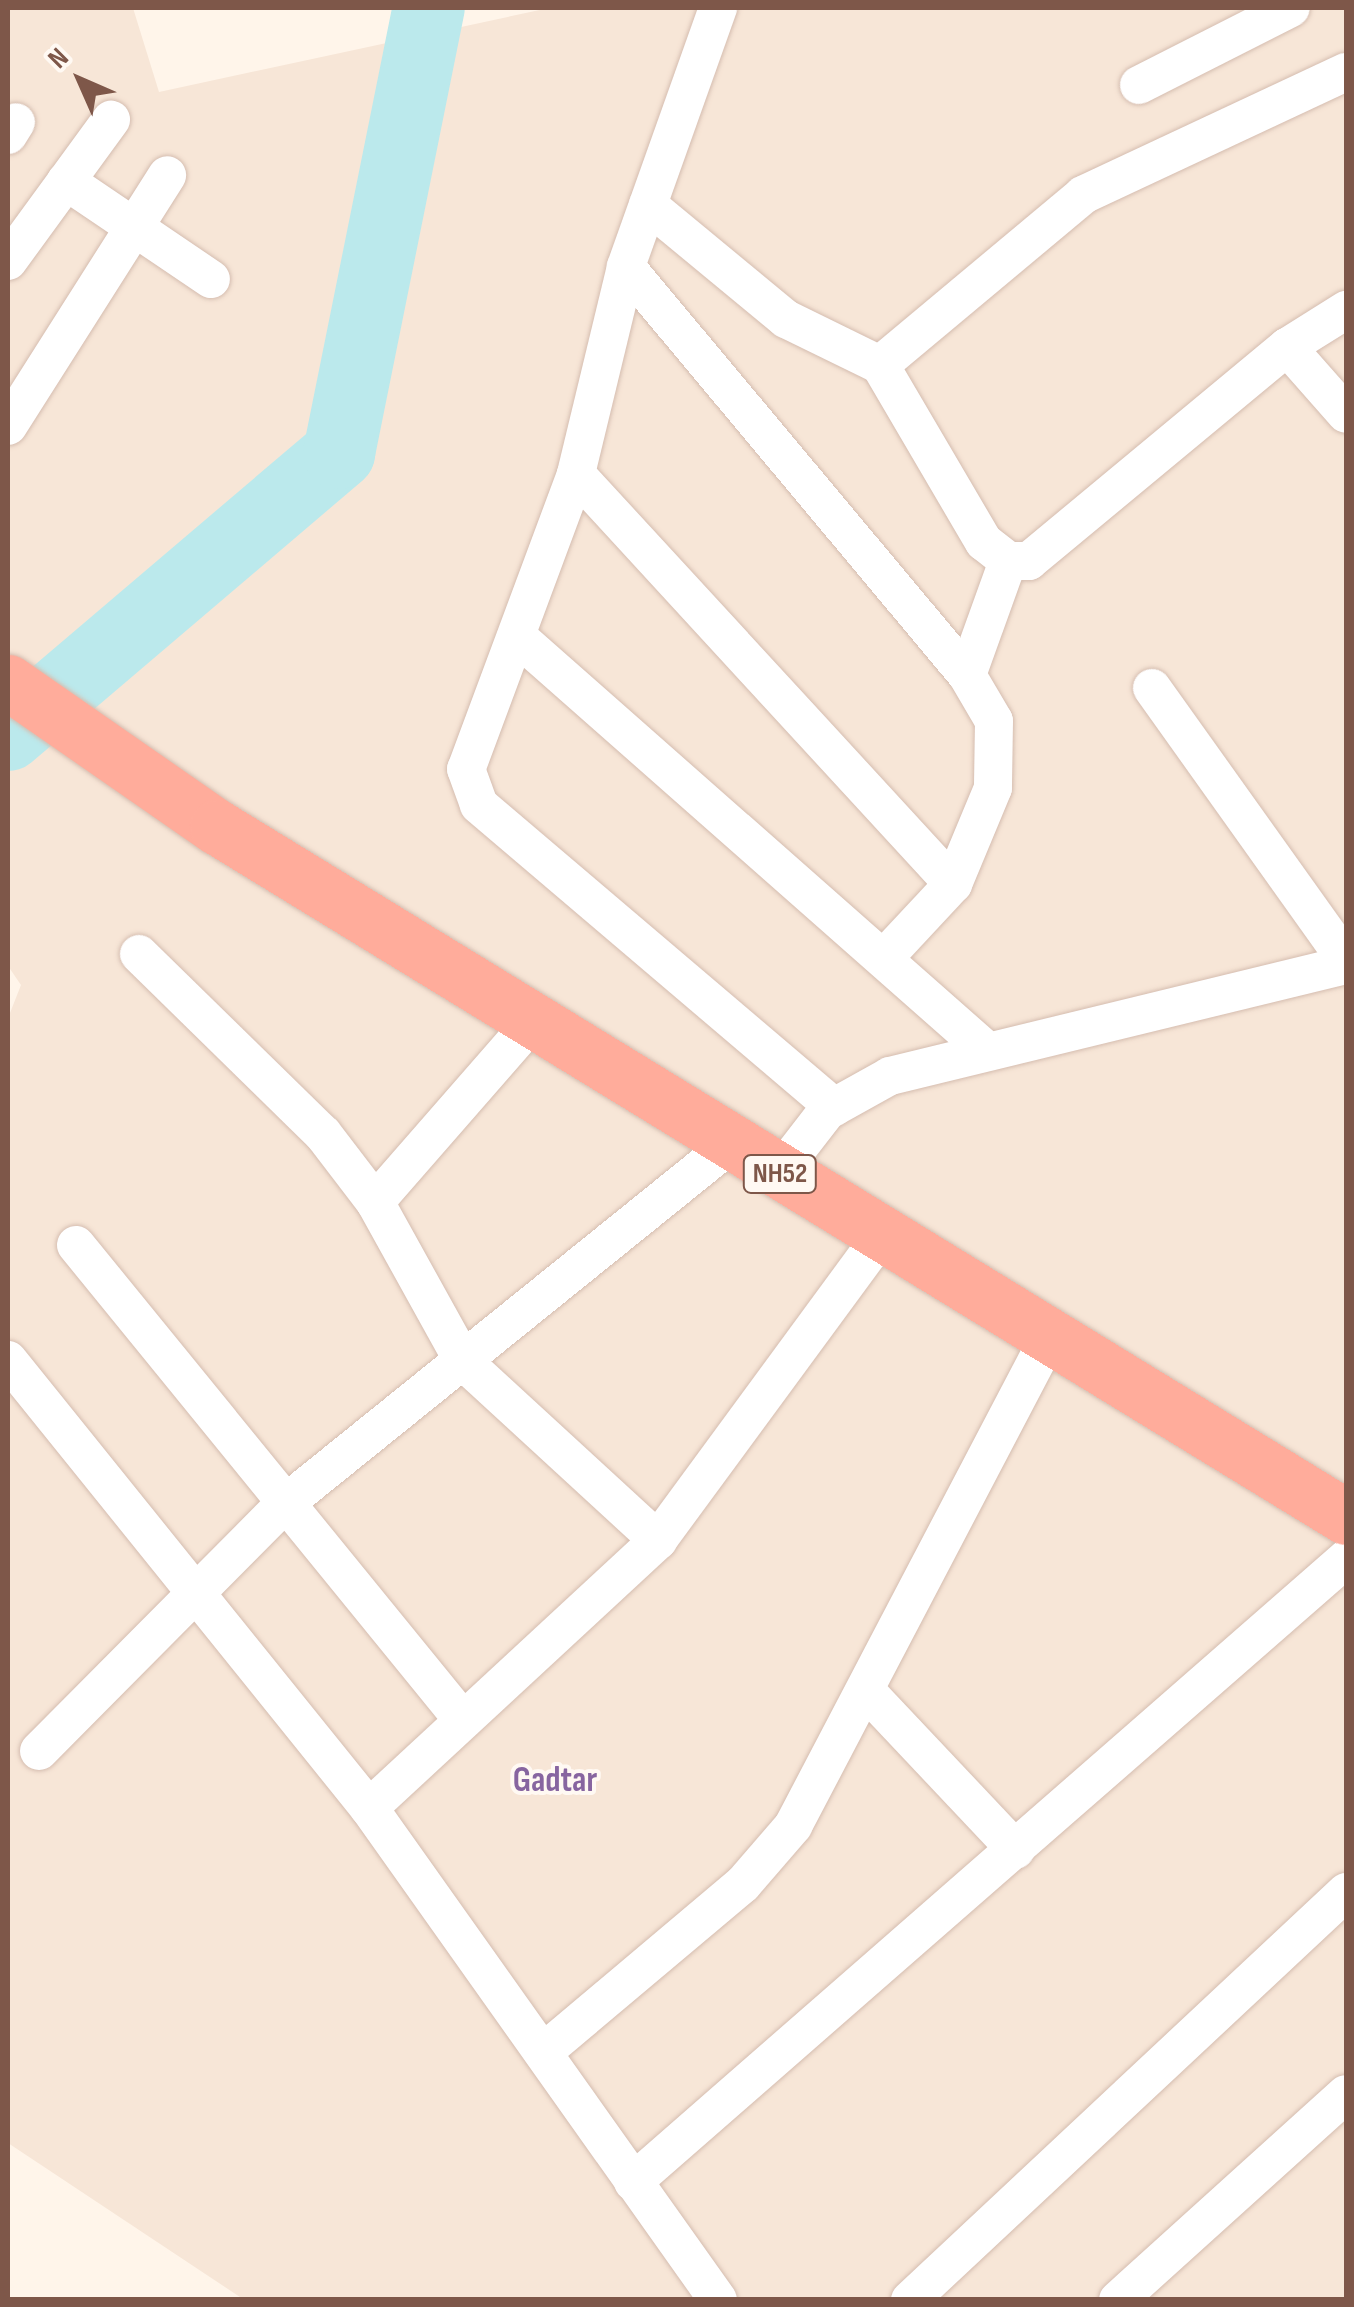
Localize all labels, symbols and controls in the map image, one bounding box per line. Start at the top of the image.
north arrow [30,30,130,130]
text: N [41,41,75,75]
road number: NH52 [742,1151,818,1197]
district label: Gadtar [513,1760,597,1802]

